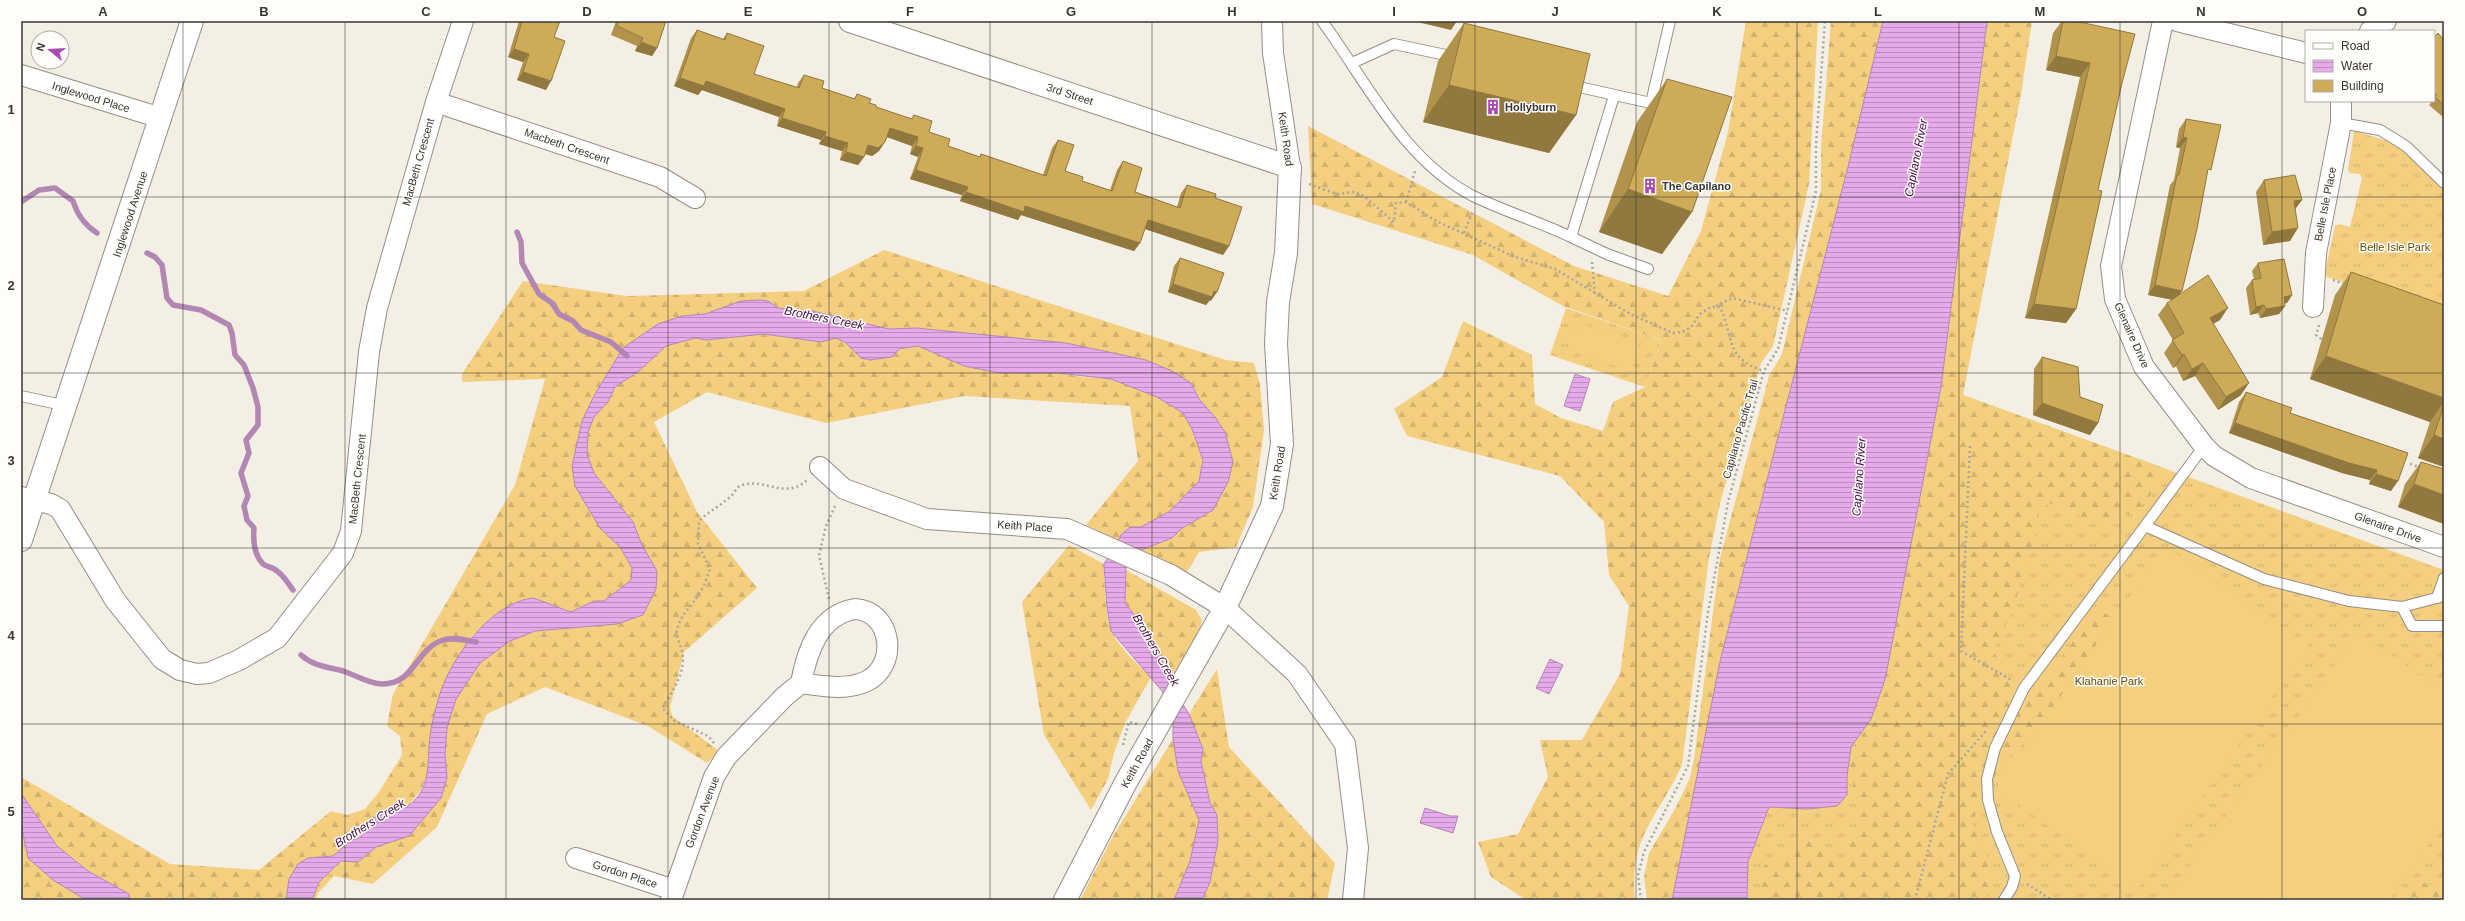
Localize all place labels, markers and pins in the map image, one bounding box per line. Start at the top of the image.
building icon: Hollyburn [1484,98,1502,116]
place label: Hollyburn [1505,101,1557,113]
building icon: The Capilano [1641,177,1659,195]
place label: The Capilano [1662,180,1731,192]

